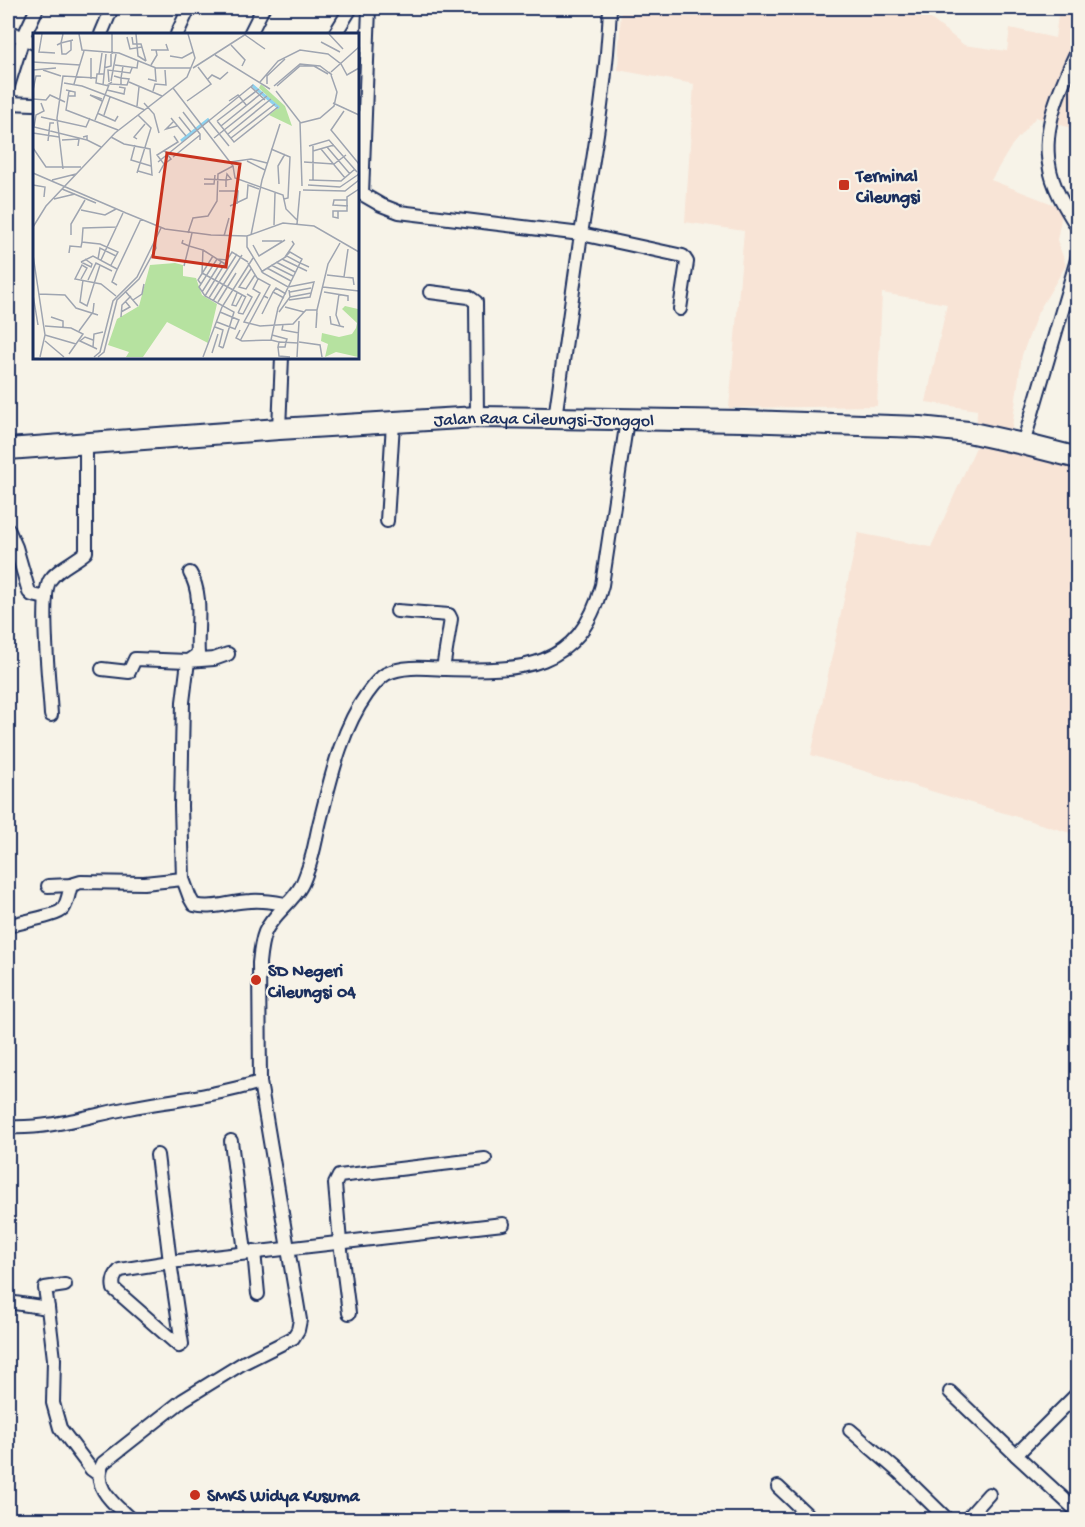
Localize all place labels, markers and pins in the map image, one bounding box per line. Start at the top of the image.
place label: Terminal Cileungsi [854,167,921,209]
marker: Terminal Cileungsi [837,178,851,192]
place label: SD Negeri Cileungsi 04 [267,962,356,1004]
marker: SD Negeri Cileungsi 04 [249,973,263,987]
place label: SMKS Widya Kusuma [207,1487,360,1508]
marker: SMKS Widya Kusuma [188,1488,202,1502]

